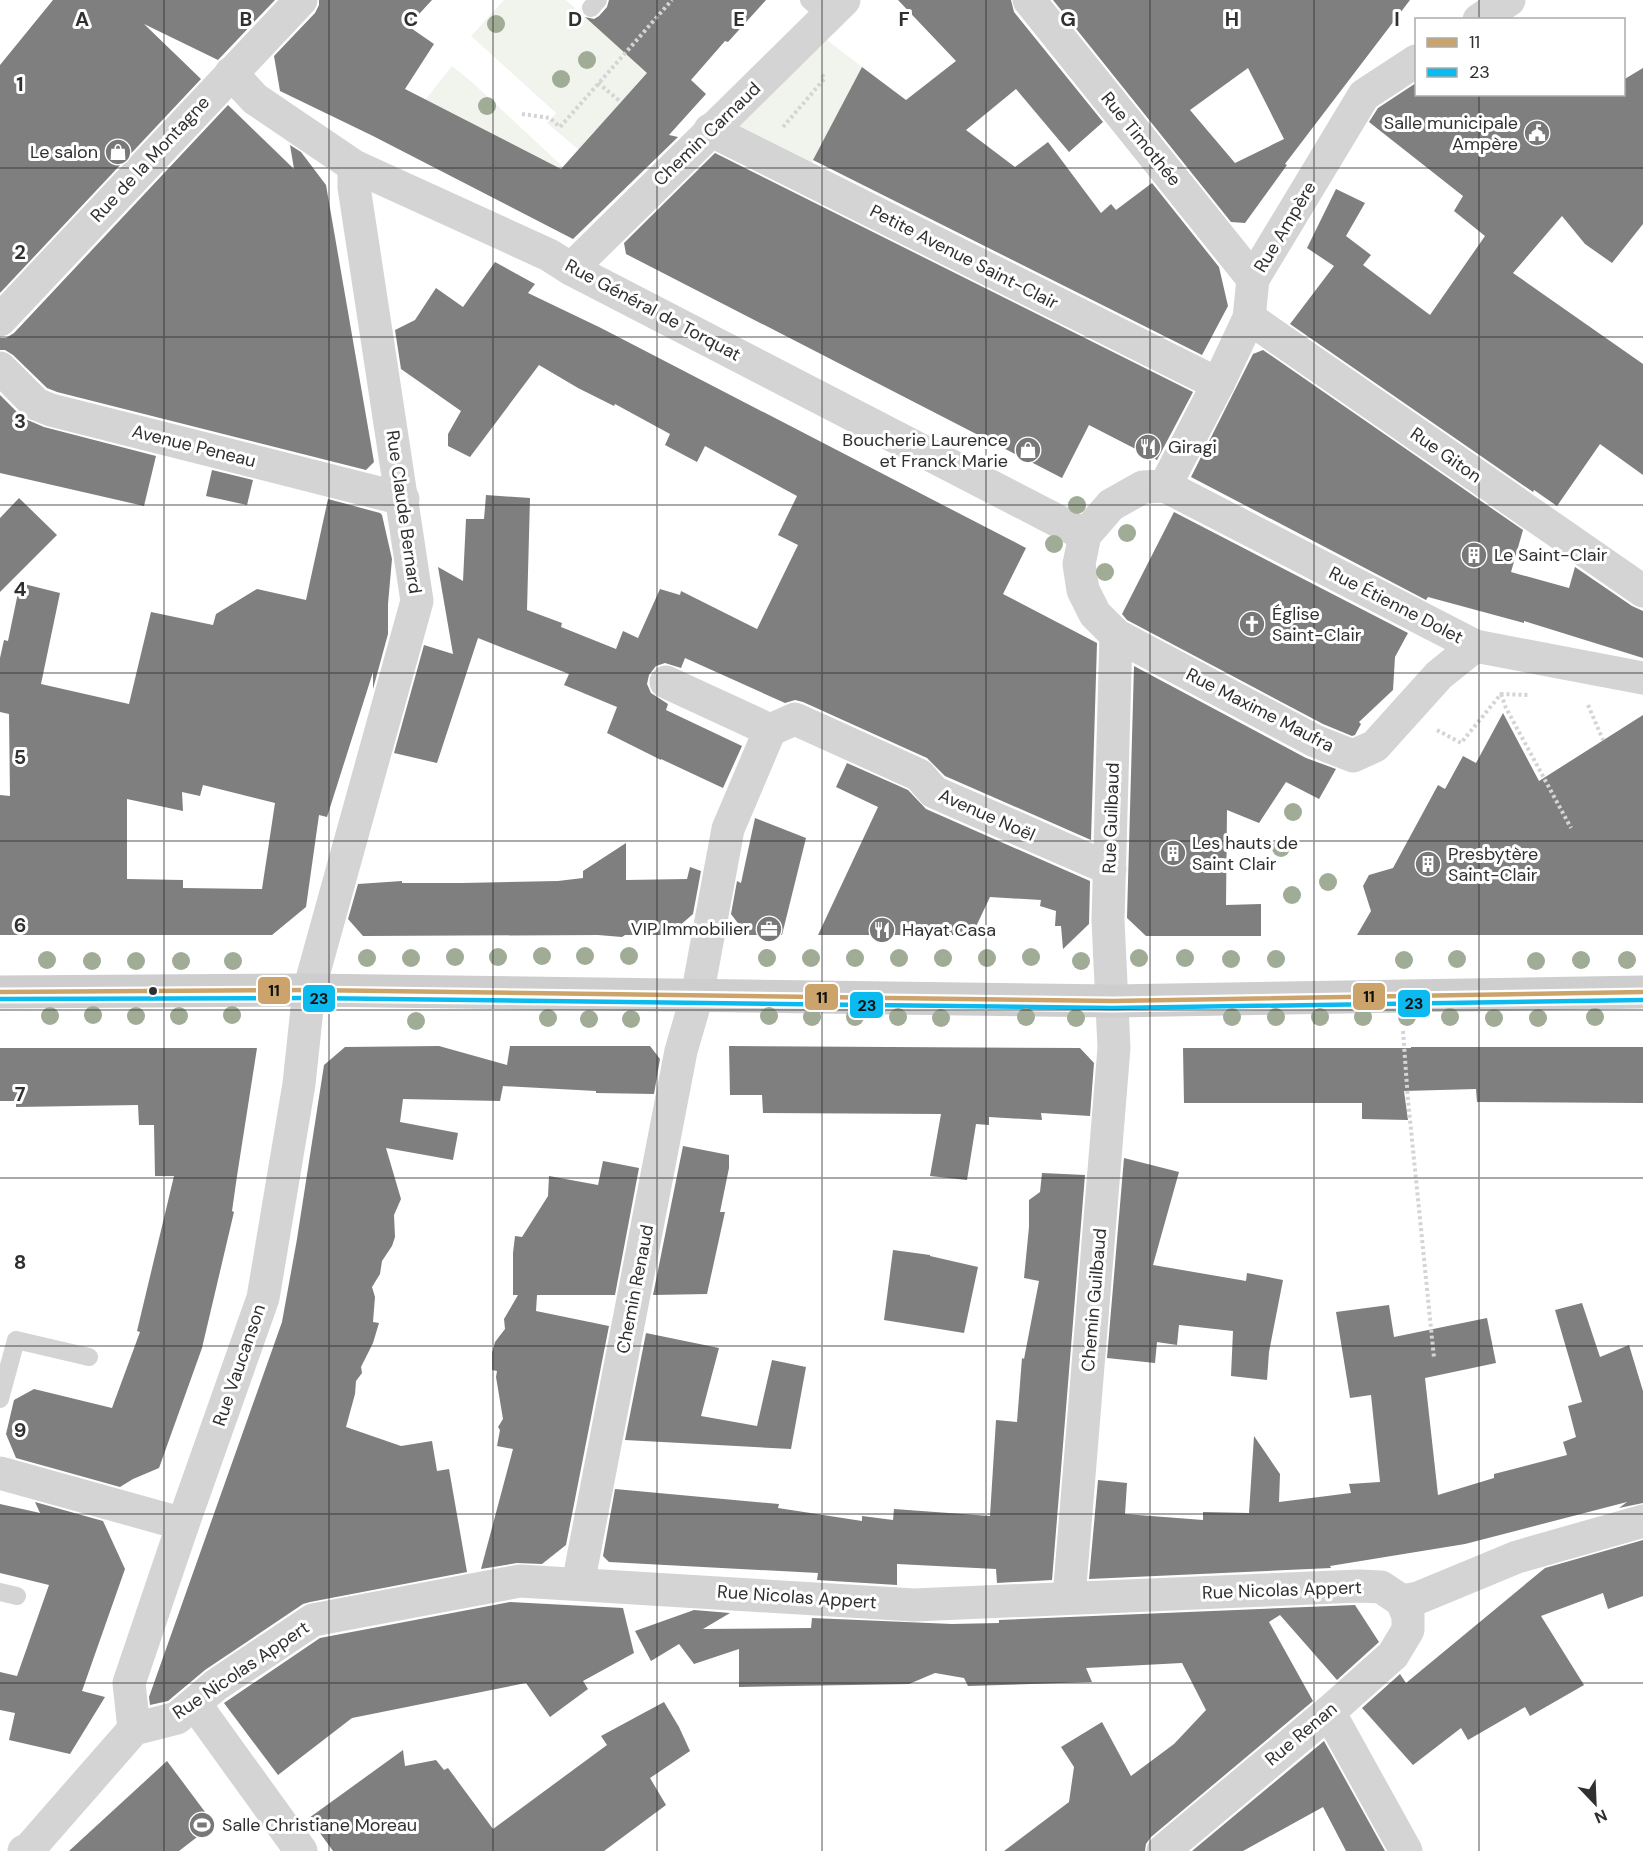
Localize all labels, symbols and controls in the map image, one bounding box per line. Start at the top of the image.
text: A [75,6,89,32]
text: B [240,6,252,32]
text: C [404,6,418,32]
text: D [568,6,582,32]
text: E [733,6,745,32]
text: F [898,6,910,32]
text: G [1060,6,1076,32]
text: H [1225,6,1239,32]
text: I [1394,6,1400,32]
legend [1415,18,1625,96]
text: 11 [1469,30,1480,54]
text: 23 [1469,60,1490,84]
text: 1 [16,71,24,97]
street label: Chemin Carnaud [648,77,766,191]
street label: Rue Timothée [1096,87,1186,191]
street label: Rue de la Montagne [85,91,215,227]
place label: Salle municipale Ampère [1384,111,1518,156]
public building icon: Salle municipale Ampère [1522,118,1552,148]
shop icon: Le salon [103,137,133,167]
place label: Le salon [30,140,98,164]
street label: Rue Ampère [1248,177,1322,277]
street label: Petite Avenue Saint-Clair [866,199,1063,315]
text: 2 [14,239,26,265]
street label: Rue Général de Torquat [561,253,745,367]
text: 3 [14,408,26,434]
street label: Avenue Peneau [130,419,258,473]
street label: Rue Giton [1406,422,1486,488]
place label: Boucherie Laurence et Franck Marie [842,428,1008,473]
street label: Rue Claude Bernard [381,429,427,595]
restaurant icon: Giragi [1133,432,1163,462]
shop icon: Boucherie Laurence et Franck Marie [1013,435,1043,465]
place label: Giragi [1168,435,1217,459]
building icon: Le Saint-Clair [1459,540,1489,570]
place label: Le Saint-Clair [1494,543,1608,567]
street label: Rue Étienne Dolet [1325,561,1467,649]
text: 4 [14,576,27,602]
place label: Église Saint-Clair [1272,602,1362,647]
church icon: Église Saint-Clair [1237,609,1267,639]
street label: Rue Maxime Maufra [1182,662,1338,758]
text: 5 [14,744,26,770]
street label: Rue Guilbaud [1097,762,1125,874]
street label: Avenue Noël [935,783,1039,847]
place label: Les hauts de Saint Clair [1192,831,1298,876]
building icon: Les hauts de Saint Clair [1158,838,1188,868]
place label: Presbytère Saint-Clair [1448,842,1538,887]
building icon: Presbytère Saint-Clair [1413,849,1443,879]
text: 6 [14,912,26,938]
office icon: VIP Immobilier [754,914,784,944]
restaurant icon: Hayat Casa [867,915,897,945]
place label: VIP Immobilier [631,917,750,941]
place label: Hayat Casa [902,918,996,942]
line badge: 11 [257,976,291,1005]
text: 11 [268,980,280,1001]
line badge: 11 [1352,982,1386,1011]
line badge: 11 [804,983,839,1011]
line badge: 23 [302,984,336,1013]
unlabelled marker [147,985,159,997]
text: 11 [1363,986,1375,1007]
text: 11 [816,987,828,1008]
text: 23 [310,988,328,1009]
line badge: 23 [1397,989,1431,1018]
line badge: 23 [849,991,884,1019]
text: 23 [1405,993,1423,1014]
text: 23 [858,995,876,1016]
text: 7 [15,1081,26,1107]
street label: Chemin Renaud [611,1222,659,1356]
street label: Chemin Guilbaud [1076,1227,1112,1373]
text: 8 [14,1249,26,1275]
street label: Rue Vaucanson [207,1301,271,1429]
text: 9 [14,1417,26,1443]
street label: Rue Nicolas Appert [1202,1575,1362,1605]
street label: Rue Nicolas Appert [716,1579,878,1615]
street label: Rue Nicolas Appert [168,1615,314,1725]
street label: Rue Renan [1260,1697,1342,1771]
north arrow [1565,1773,1625,1833]
text: N [1591,1804,1610,1828]
sports icon: Salle Christiane Moreau [187,1810,217,1840]
place label: Salle Christiane Moreau [222,1813,417,1837]

